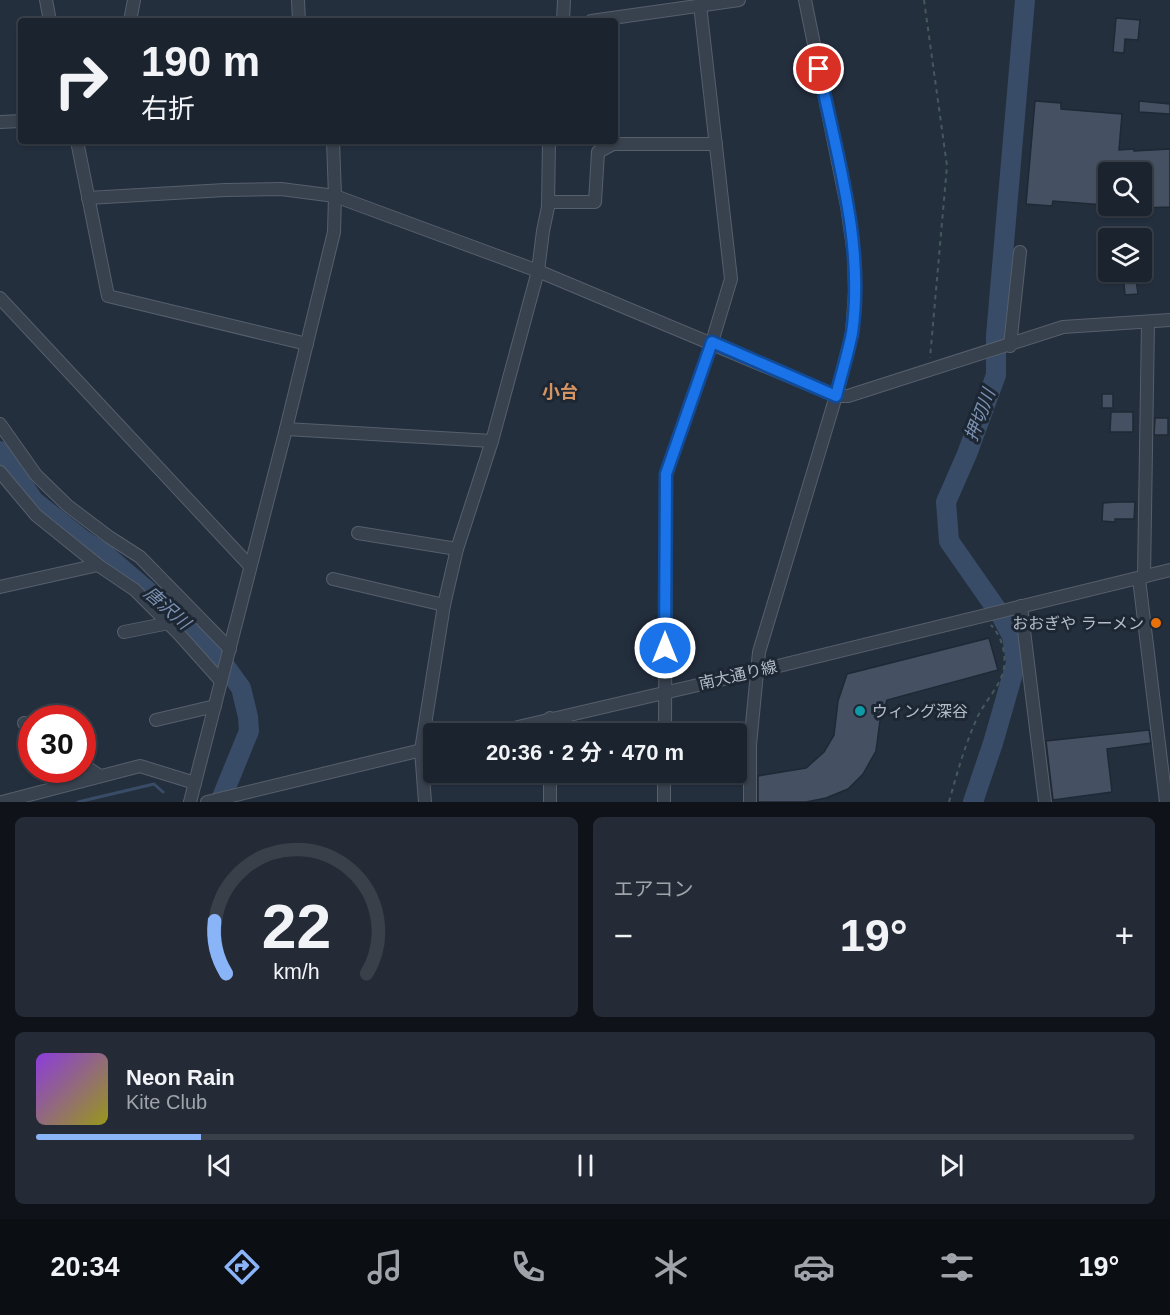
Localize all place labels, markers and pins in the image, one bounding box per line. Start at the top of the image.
pin [793,43,844,94]
place label: おおぎや ラーメン [1012,615,1144,632]
marker: おおぎや ラーメン [1149,616,1163,630]
place label: ウィング深谷 [872,703,968,720]
marker: ウィング深谷 [853,704,867,718]

